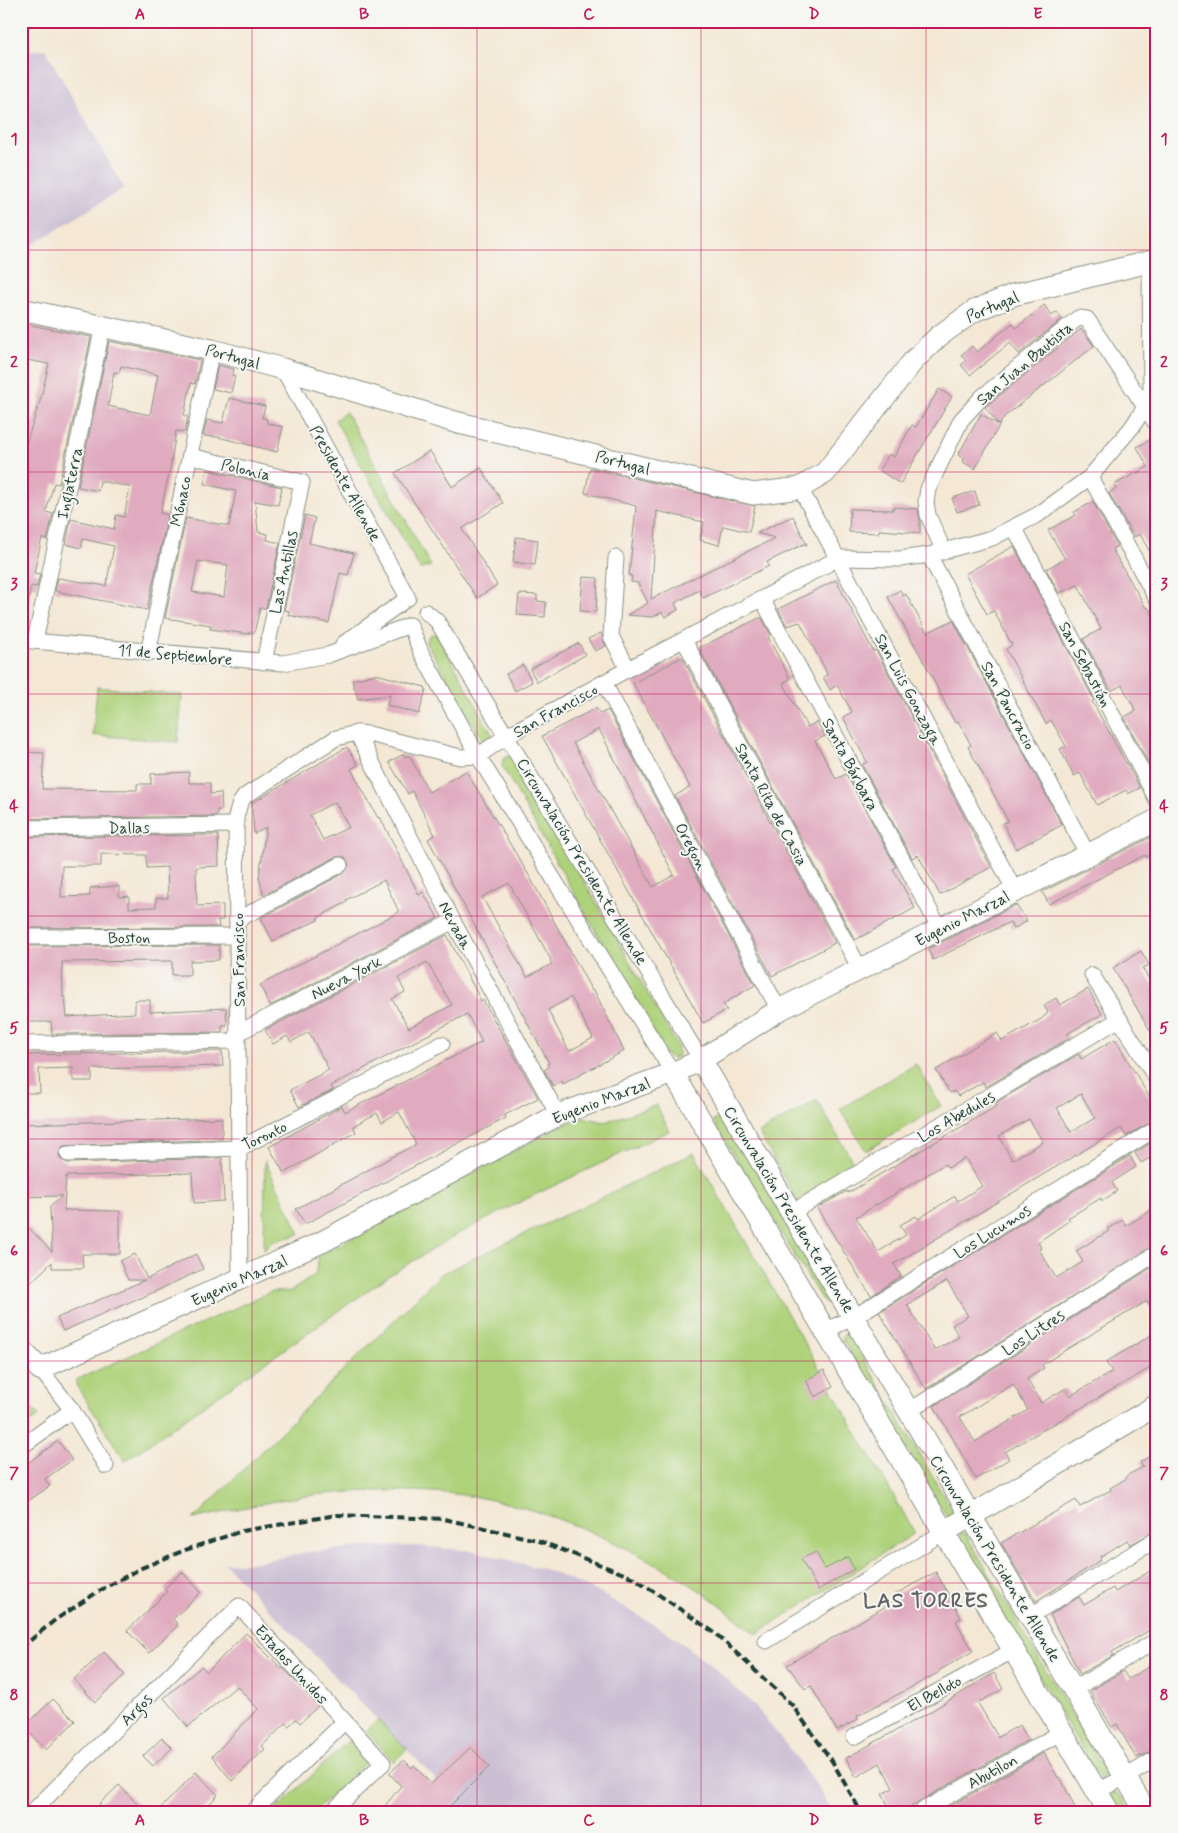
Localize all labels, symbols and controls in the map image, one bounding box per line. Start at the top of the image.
text: A [135,4,145,25]
text: B [359,4,369,25]
text: C [583,4,595,25]
text: D [808,4,820,25]
text: E [1033,4,1043,25]
text: 1 [10,129,18,150]
text: 1 [1160,129,1168,150]
street label: Portugal [963,287,1022,328]
street label: San Juan Bautista [972,318,1078,411]
street label: Portugal [203,340,262,375]
text: 2 [10,352,18,373]
text: 2 [1160,352,1168,373]
street label: Presidente Allende [304,422,385,546]
street label: Inglaterra [53,445,89,522]
street label: Portugal [593,447,652,480]
street label: Polonia [219,455,272,486]
street label: Mónaco [166,474,197,528]
street label: Las Antillas [265,529,304,616]
text: 3 [10,574,18,595]
text: 3 [1160,574,1168,595]
street label: San Sebastián [1053,618,1116,711]
street label: San Luis Gonzaga [868,630,946,750]
street label: 11 de Septiembre [117,640,233,671]
street label: San Pancracio [976,658,1040,754]
street label: San Francisco [510,679,602,743]
street label: Santa Bárbara [816,715,883,815]
street label: Santa Rita de Casia [729,740,812,870]
street label: Circunvalación Presidente Allende [511,754,652,969]
text: 4 [9,796,19,817]
text: 4 [1159,796,1169,817]
street label: Dallas [108,818,150,839]
street label: Oregon [669,819,712,875]
street label: Eugenio Marzal [912,886,1014,952]
street label: Nevada [433,898,476,954]
street label: San Francisco [228,913,251,1007]
street label: Boston [108,928,150,949]
street label: Nueva York [308,952,386,1005]
text: 5 [9,1018,19,1039]
text: 5 [1159,1018,1169,1039]
street label: Eugenio Marzal [549,1073,654,1130]
street label: Los Abedules [914,1087,999,1148]
street label: Circunvalación Presidente Allende [718,1102,859,1317]
street label: Toronto [239,1116,291,1156]
street label: Los Lucumos [950,1200,1035,1264]
text: 6 [10,1241,18,1262]
text: 6 [1160,1241,1168,1262]
street label: Eugenio Marzal [188,1251,291,1312]
street label: Los Litres [999,1305,1069,1361]
street label: Circunvalación Presidente Allende [924,1451,1065,1666]
text: 7 [9,1463,19,1484]
text: 7 [1159,1463,1169,1484]
district label: LAS TORRES [863,1587,989,1615]
street label: Estados Unidos [249,1621,332,1709]
street label: El Belloto [904,1671,966,1718]
text: 8 [9,1685,19,1706]
text: 8 [1159,1685,1169,1706]
street label: Argos [116,1689,158,1731]
street label: Abutilon [964,1750,1021,1795]
text: A [135,1810,145,1831]
text: B [359,1810,369,1831]
text: C [583,1810,595,1831]
text: D [808,1810,820,1831]
text: E [1033,1810,1043,1831]

